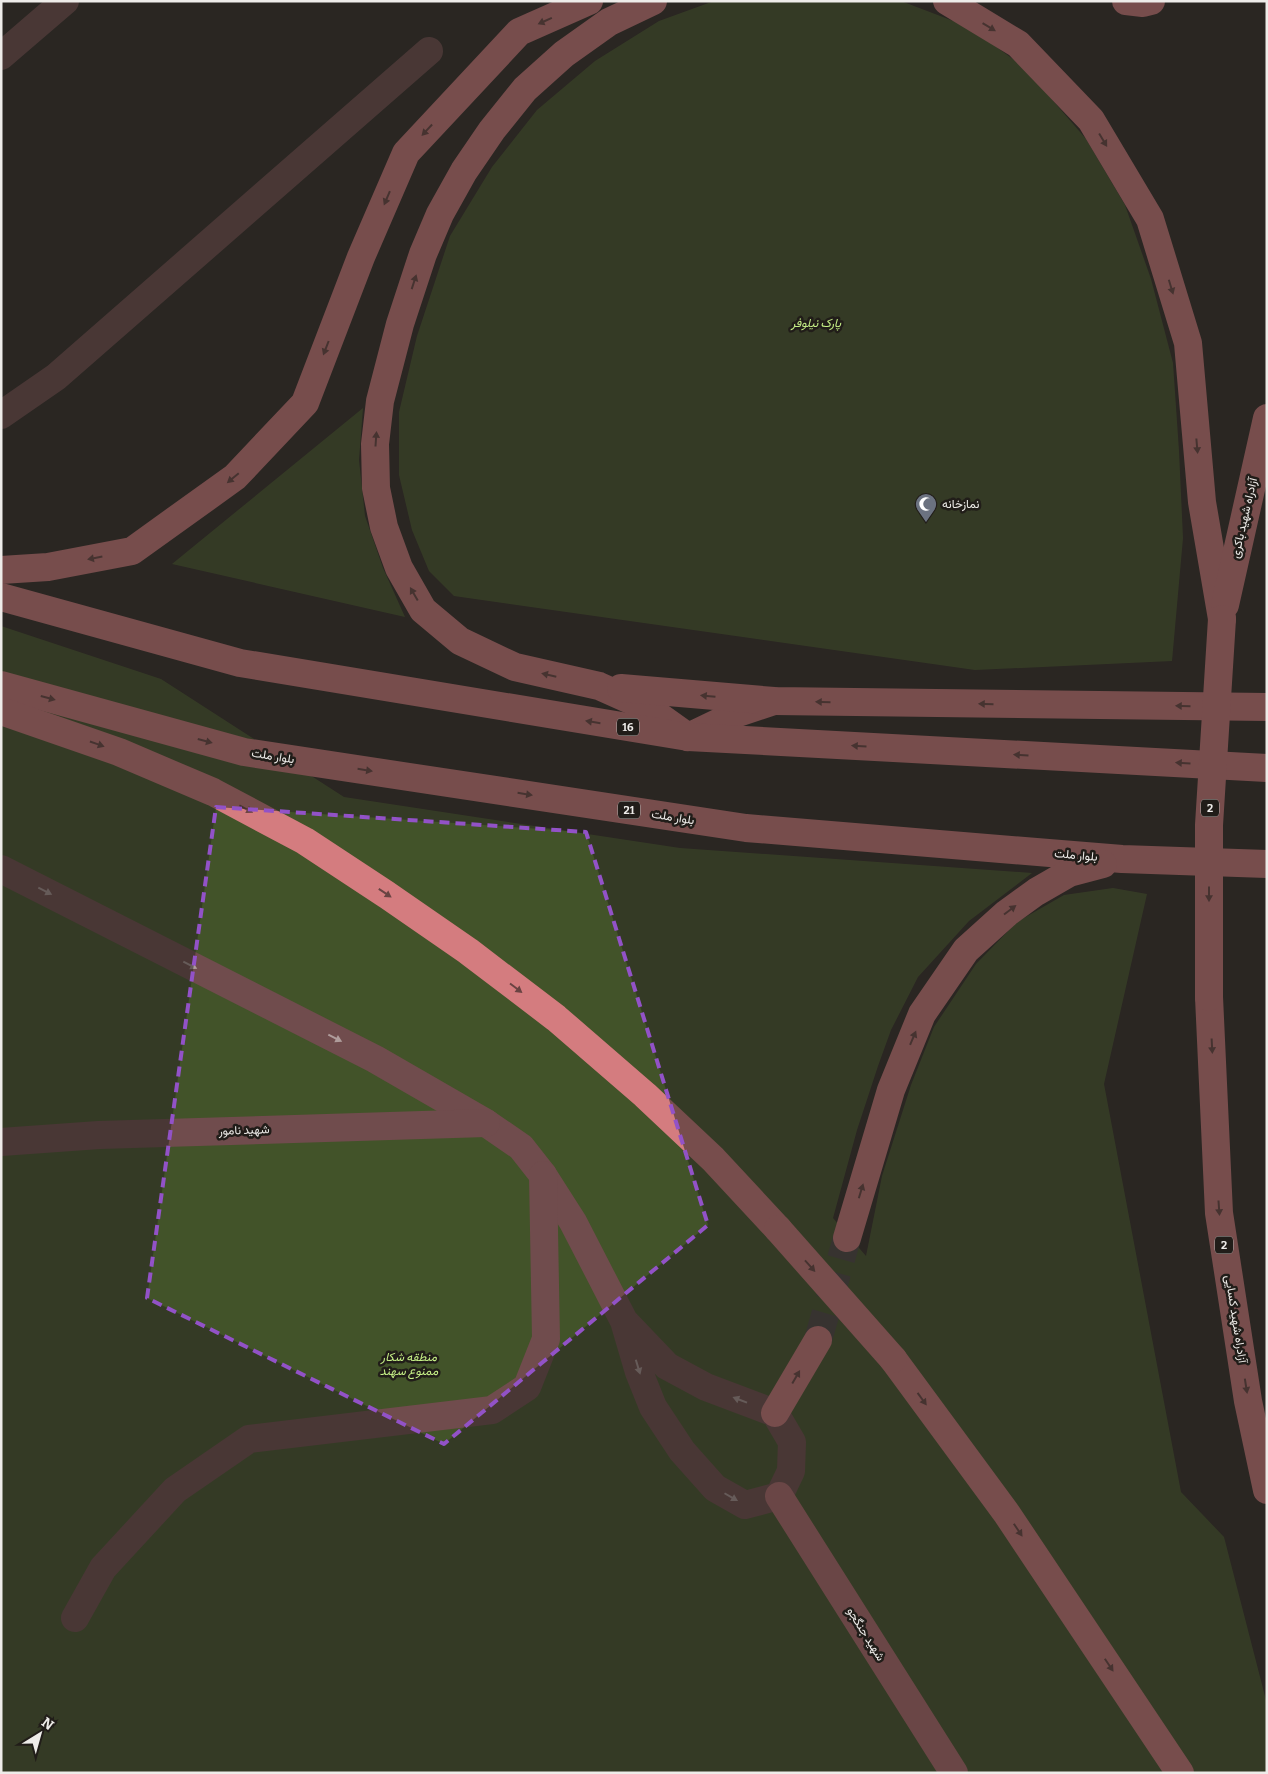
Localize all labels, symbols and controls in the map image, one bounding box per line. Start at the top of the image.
one-way arrow [538,17,552,25]
one-way arrow [983,22,996,31]
one-way arrow [421,124,433,136]
one-way arrow [1098,134,1107,147]
one-way arrow [382,191,390,205]
one-way arrow [410,274,418,289]
one-way arrow [1167,279,1175,294]
park label: پارک نیلوفر [790,316,841,331]
one-way arrow [322,341,329,356]
one-way arrow [372,431,380,447]
one-way arrow [1193,438,1201,454]
one-way arrow [227,472,240,483]
street label: آزادراه شهید باکری [1228,475,1261,560]
mosque icon: نمازخانه [914,492,938,523]
place label: نمازخانه [942,497,979,512]
one-way arrow [87,555,103,563]
one-way arrow [410,587,418,602]
one-way arrow [542,671,557,679]
one-way arrow [700,691,716,699]
one-way arrow [41,694,56,702]
one-way arrow [815,698,831,706]
one-way arrow [977,699,993,707]
one-way arrow [1175,702,1191,710]
one-way arrow [584,717,600,725]
road number: 16 [617,719,639,736]
one-way arrow [197,737,212,745]
one-way arrow [90,740,105,748]
one-way arrow [850,742,866,750]
street label: بلوار ملت [250,746,296,767]
one-way arrow [1013,750,1029,758]
one-way arrow [1175,759,1191,767]
one-way arrow [357,766,373,774]
one-way arrow [518,791,534,799]
road number: 2 [1201,800,1219,816]
road number: 21 [618,802,640,818]
one-way arrow [239,805,252,814]
street label: بلوار ملت [650,807,696,828]
street label: بلوار ملت [1054,846,1098,865]
one-way arrow [38,887,52,895]
one-way arrow [1205,887,1213,903]
one-way arrow [378,888,391,898]
one-way arrow [1003,905,1016,916]
one-way arrow [183,961,197,969]
one-way arrow [510,983,523,994]
one-way arrow [909,1031,917,1045]
one-way arrow [328,1034,342,1042]
one-way arrow [1208,1038,1216,1054]
street label: شهید نامور [217,1122,270,1139]
one-way arrow [857,1184,865,1199]
one-way arrow [1216,1200,1224,1216]
road number: 2 [1215,1236,1233,1254]
one-way arrow [804,1259,816,1271]
street label: آزادراه شهید کسایی [1221,1274,1250,1365]
park label: منطقه شکار ممنوع سهند [380,1350,439,1380]
one-way arrow [634,1360,642,1375]
one-way arrow [792,1370,801,1383]
one-way arrow [1242,1379,1250,1395]
one-way arrow [917,1392,928,1405]
one-way arrow [732,1396,747,1403]
one-way arrow [724,1492,737,1501]
one-way arrow [1013,1523,1023,1537]
street label: شهید جنگجو [843,1605,888,1664]
one-way arrow [1104,1658,1114,1671]
north arrow [15,1709,65,1759]
text: N [38,1714,57,1734]

